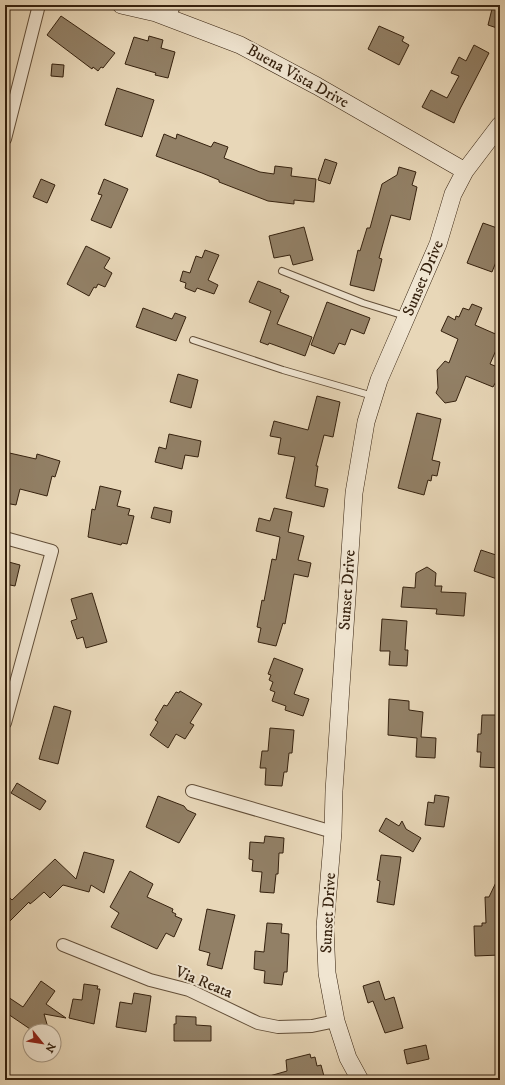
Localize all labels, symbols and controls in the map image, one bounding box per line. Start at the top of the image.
street label: Buena Vista Drive [244,40,353,112]
street label: Sunset Drive [398,237,448,319]
street label: Sunset Drive [334,549,360,631]
street label: Sunset Drive [316,872,340,954]
street label: Via Reata [171,961,236,1003]
north arrow [22,1023,62,1063]
text: N [41,1040,58,1055]

